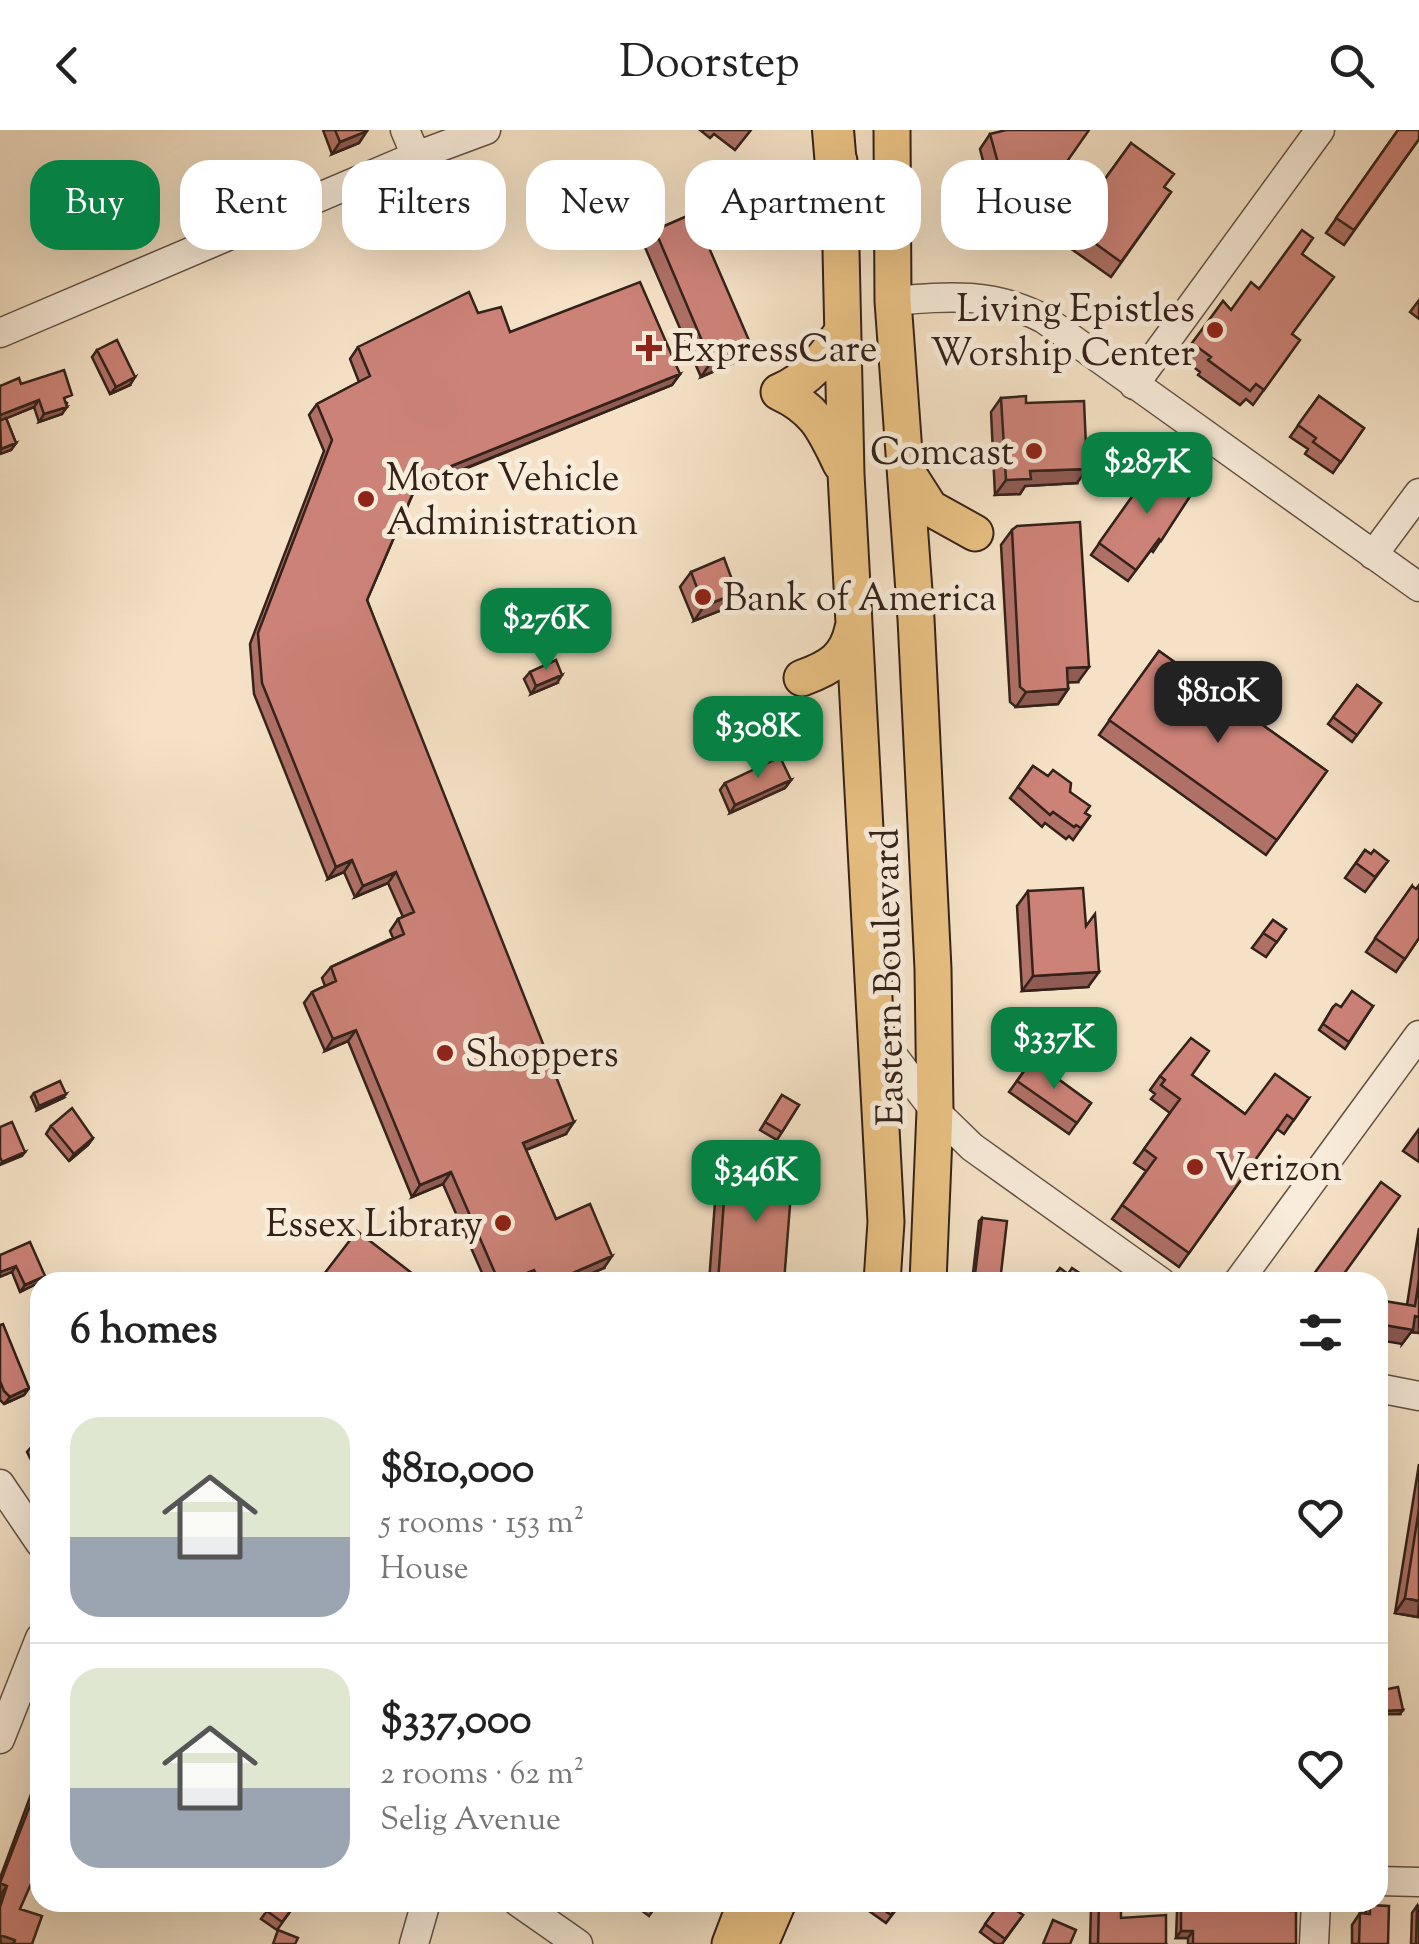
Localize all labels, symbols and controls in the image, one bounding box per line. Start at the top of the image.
text: Doorstep [619,33,800,98]
icon: back [40,38,95,93]
icon: search [1324,38,1379,93]
chip: Buy [30,160,160,250]
chip: Rent [180,160,322,250]
chip: Filters [342,160,506,250]
chip: New [526,160,665,250]
chip: Apartment [685,160,921,250]
chip: House [941,160,1108,250]
place label: Living Epistles Worship Center [930,285,1195,383]
marker: Living Epistles Worship Center [1204,319,1226,341]
place label: ExpressCare [672,325,877,379]
marker: ExpressCare [636,335,662,361]
place label: Comcast [870,428,1014,482]
pin: $287K [1077,432,1217,517]
marker: Comcast [1023,440,1045,462]
text: $287K [1103,441,1191,487]
place label: Motor Vehicle Administration [386,454,638,552]
marker: Motor Vehicle Administration [355,488,377,510]
place label: Bank of America [723,574,997,628]
marker: Bank of America [692,586,714,608]
pin: $276K [476,588,616,673]
text: $276K [502,597,590,643]
pin: $810K [1148,661,1288,746]
text: $810K [1176,670,1260,716]
pin: $308K [688,696,828,781]
text: $308K [715,705,801,751]
street label: Eastern Boulevard [861,828,921,1126]
pin: $337K [984,1007,1124,1092]
text: $337K [1013,1016,1095,1062]
place label: Shoppers [465,1030,619,1084]
marker: Shoppers [434,1042,456,1064]
pin: $346K [686,1140,826,1225]
place label: Verizon [1215,1144,1342,1198]
text: $346K [714,1149,798,1195]
marker: Verizon [1184,1156,1206,1178]
place label: Essex Library [265,1200,483,1254]
marker: Essex Library [492,1212,514,1234]
text: 6 homes [70,1302,217,1362]
icon: filters [1293,1305,1348,1360]
text: $810,000 [380,1441,534,1501]
icon: home [150,1457,270,1577]
icon: heart [1293,1490,1348,1545]
text: 5 rooms · 153 m² [380,1501,584,1547]
text: House [380,1547,469,1593]
text: $337,000 [380,1692,531,1752]
icon: home [150,1708,270,1828]
icon: heart [1293,1741,1348,1796]
text: 2 rooms · 62 m² [380,1752,584,1798]
text: Selig Avenue [380,1798,561,1844]

